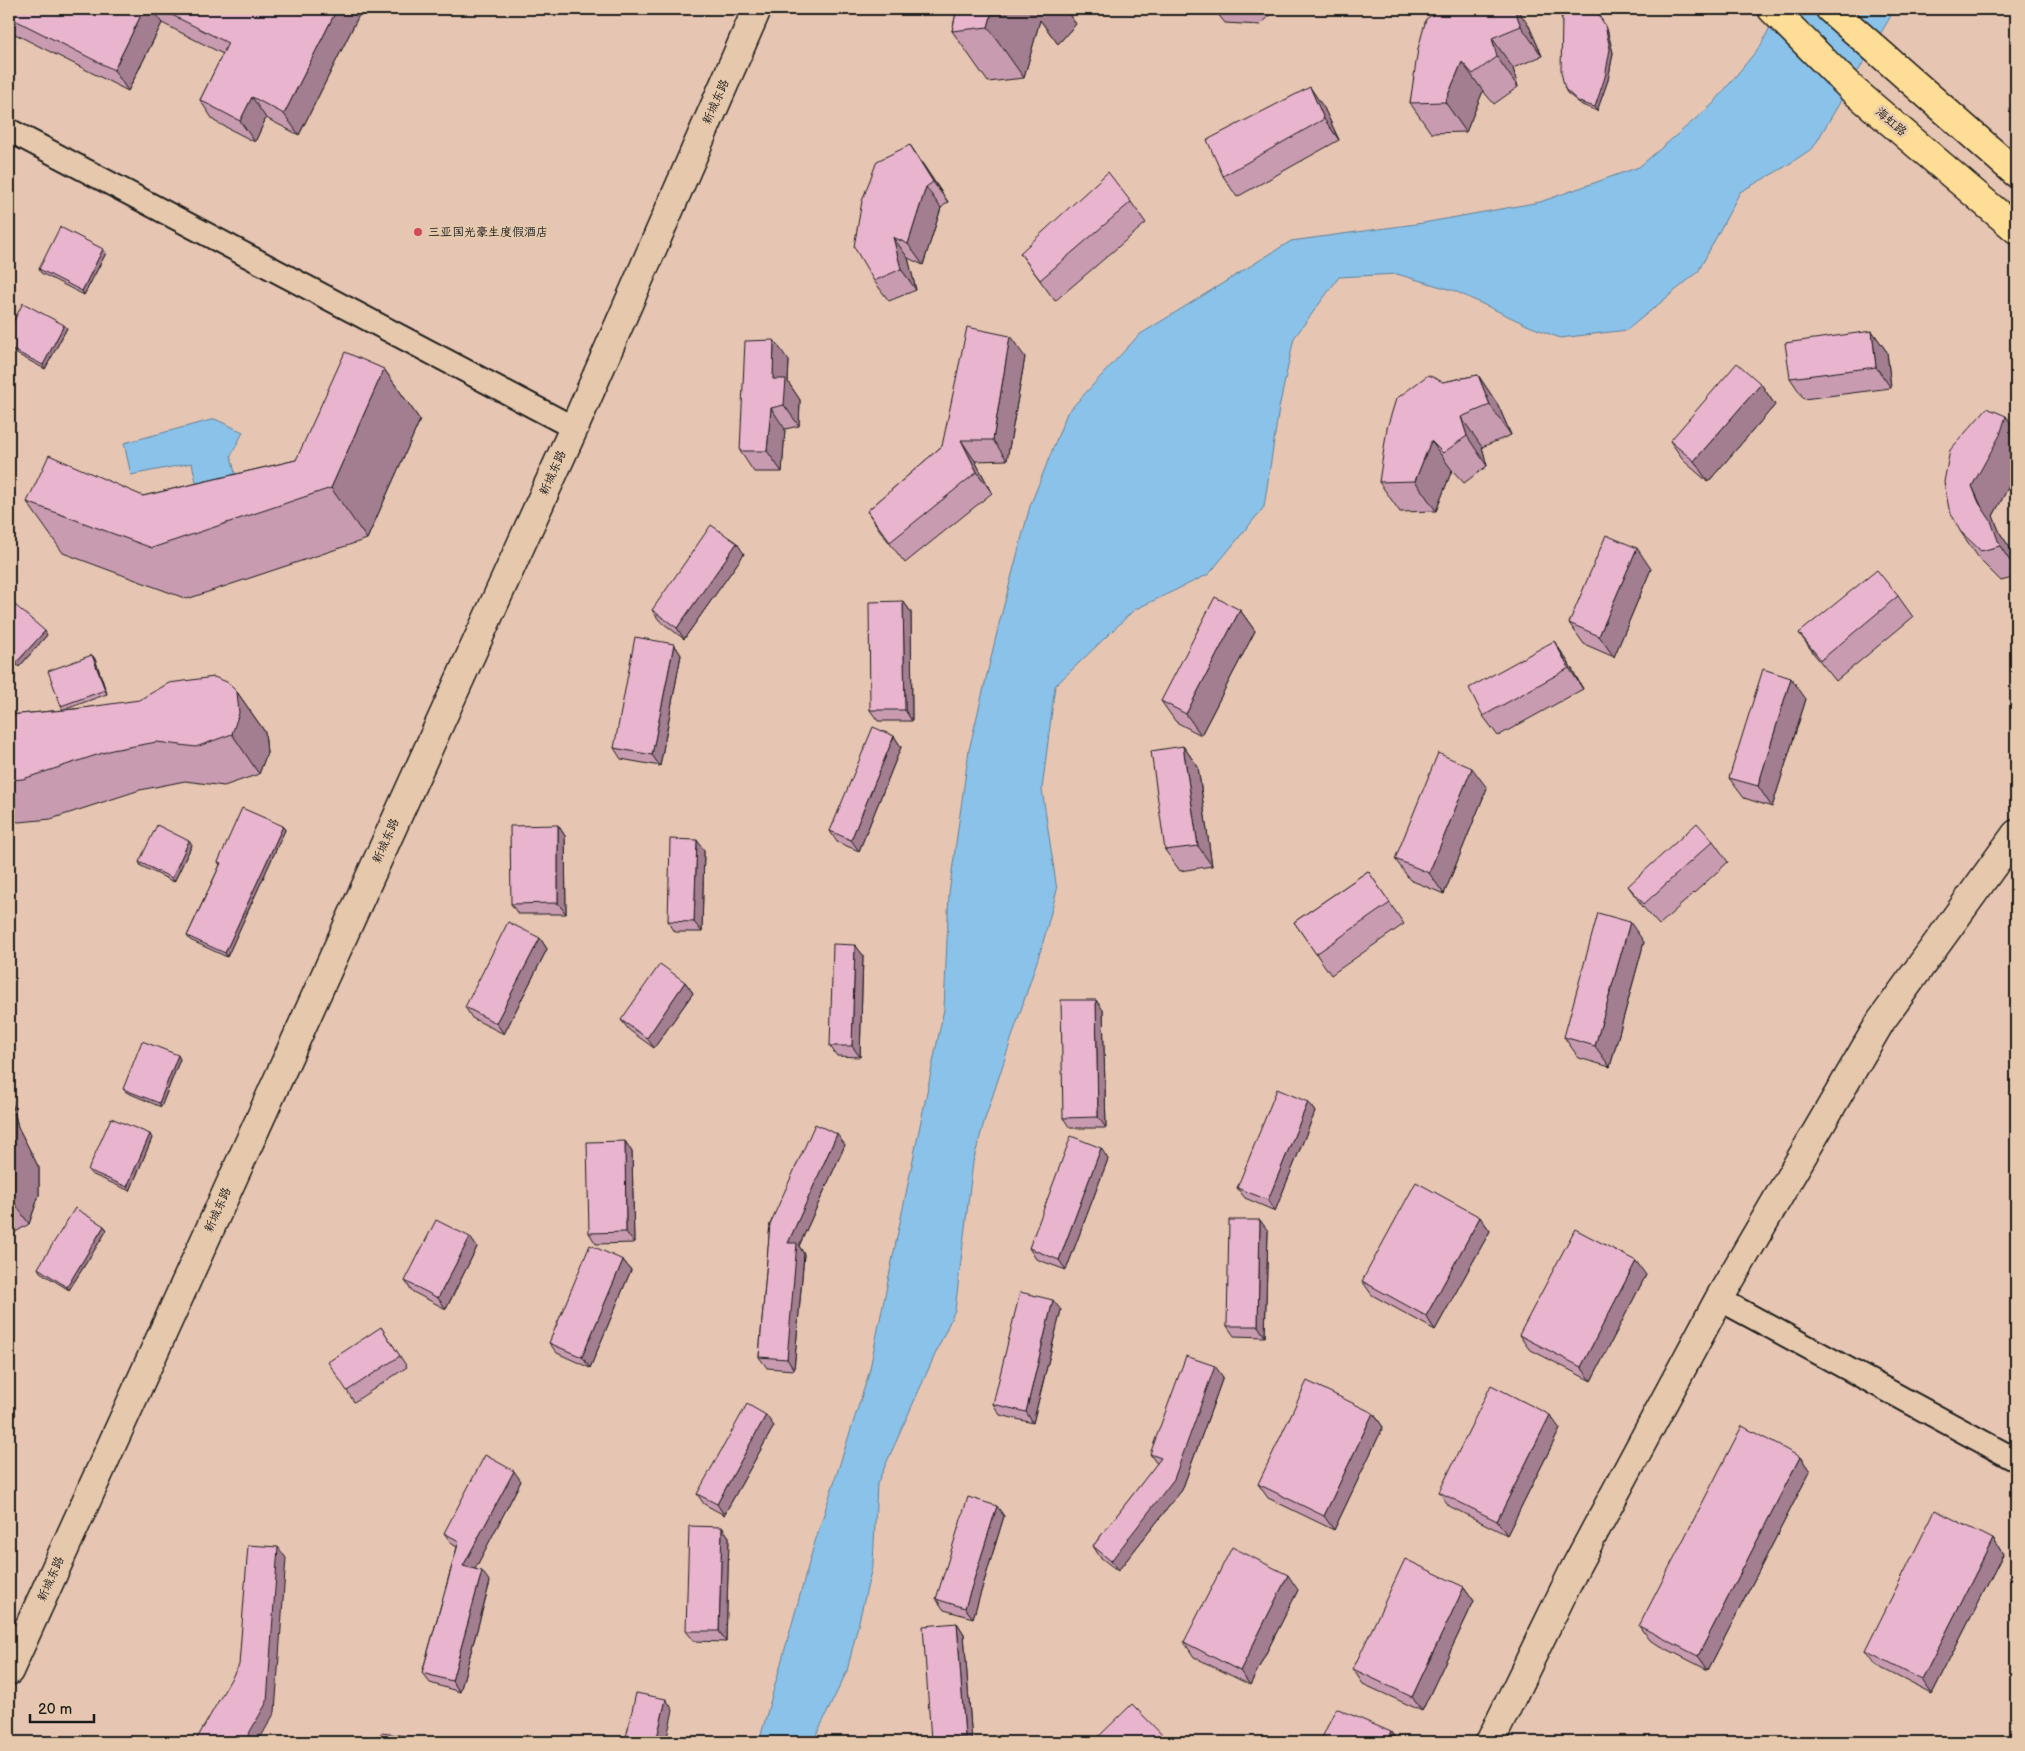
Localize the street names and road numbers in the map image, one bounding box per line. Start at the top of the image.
street label: 新城东路 [699,77,733,127]
street label: 海虹路 [1872,105,1910,139]
street label: 新城东路 [536,448,570,498]
street label: 新城东路 [369,816,403,866]
street label: 新城东路 [201,1185,235,1235]
street label: 新城东路 [34,1554,68,1604]

